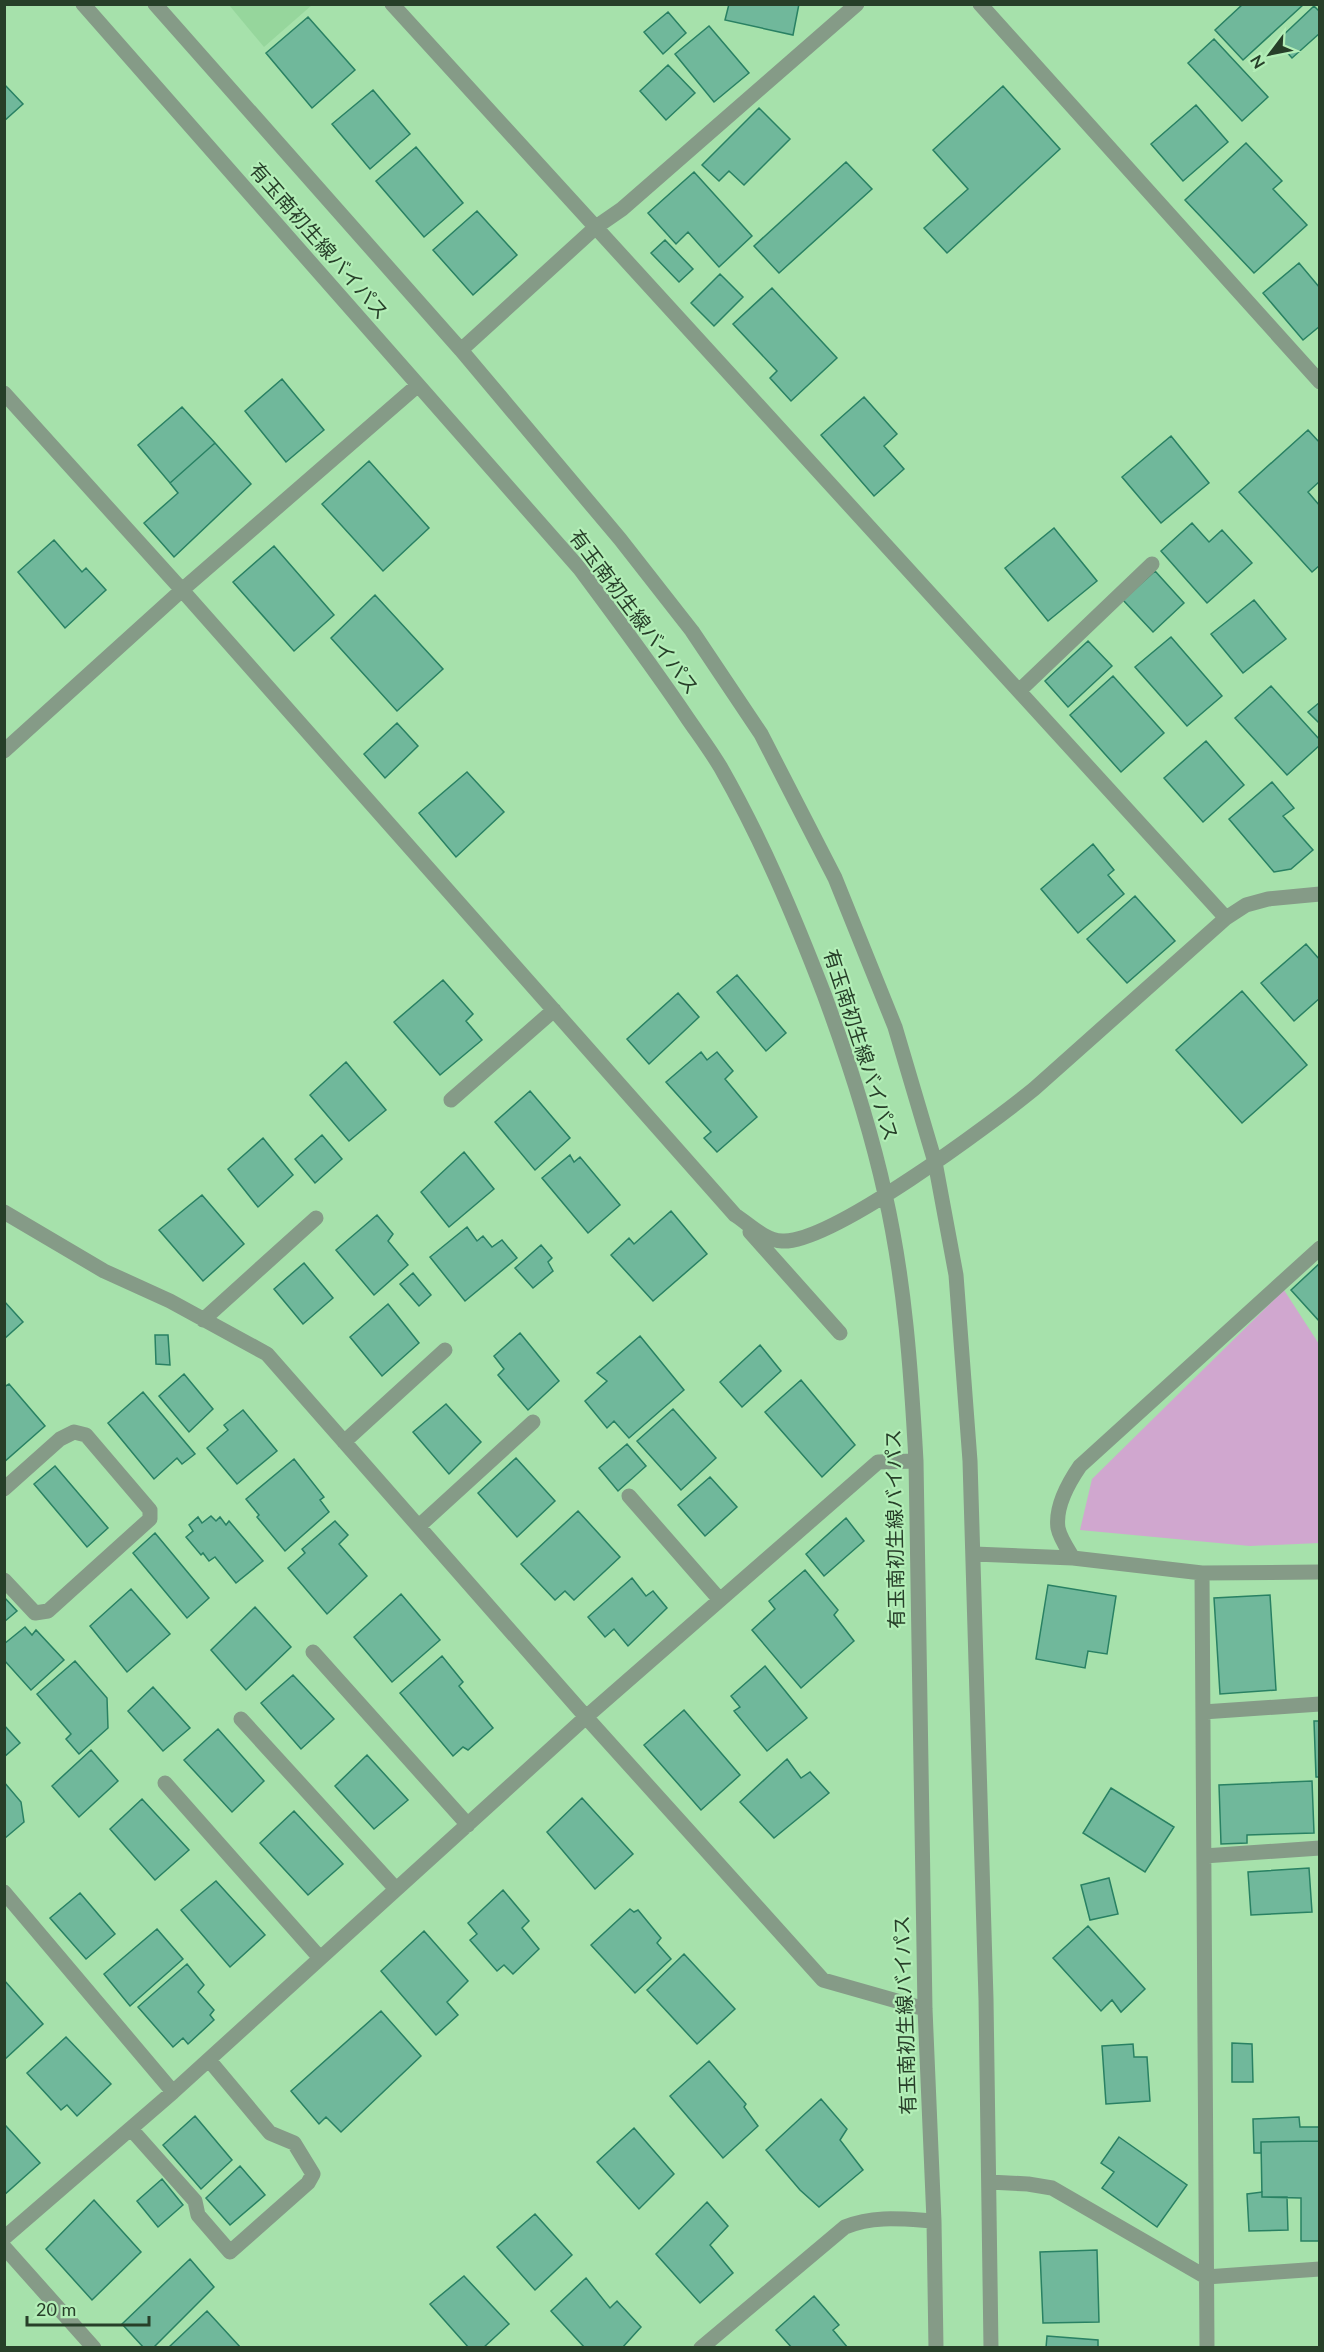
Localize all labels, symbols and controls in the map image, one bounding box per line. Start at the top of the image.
north arrow [1240,24,1300,84]
text: N [1246,52,1268,72]
street label: 有玉南初生線バイパス [245,157,394,324]
street label: 有玉南初生線バイパス [565,524,704,698]
street label: 有玉南初生線バイパス [820,946,904,1143]
street label: 有玉南初生線バイパス [880,1429,908,1629]
street label: 有玉南初生線バイパス [889,1915,919,2115]
scale bar [27,2289,148,2327]
text: 20 m [36,2298,76,2320]

